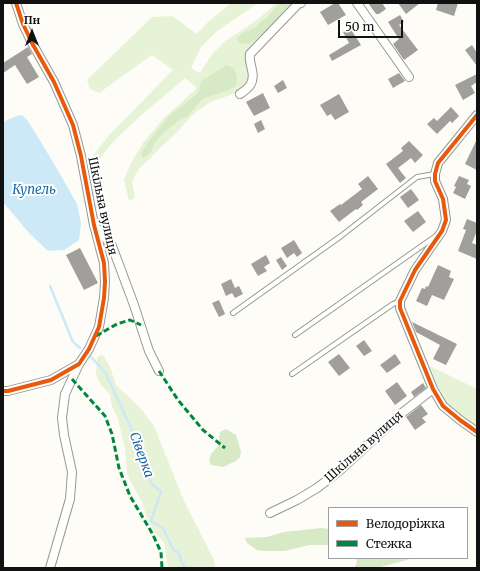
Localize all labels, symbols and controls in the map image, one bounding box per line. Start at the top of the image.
north arrow [12,12,52,52]
scale bar [340,12,405,38]
text: Пн [24,13,40,27]
text: 50 m [345,19,374,34]
street label: Шкільна вулиця [85,155,119,257]
water label: Купель [12,182,56,198]
street label: Шкільна вулиця [322,408,406,486]
water label: Сіверка [126,430,156,480]
legend [328,507,468,559]
text: Велодоріжка [366,516,445,531]
text: Стежка [366,536,412,551]

